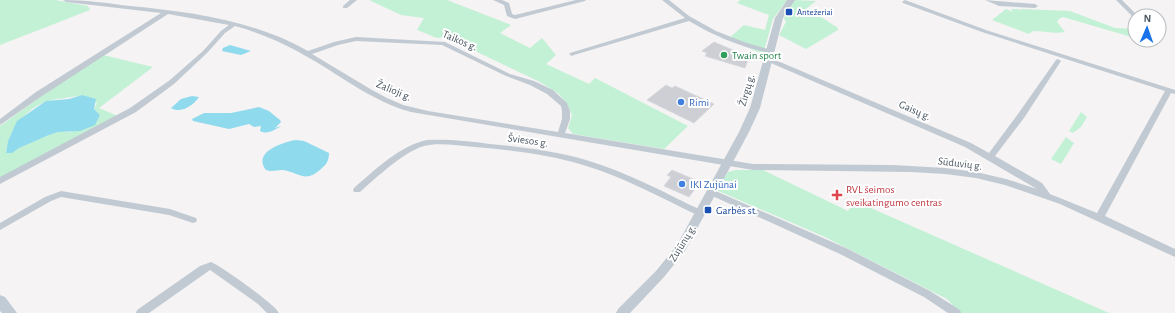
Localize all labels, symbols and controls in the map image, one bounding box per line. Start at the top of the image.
marker: Antežeriai [784,7,794,17]
place label: Antežeriai [797,8,833,17]
north arrow [1127,8,1167,48]
text: N [1143,13,1151,24]
street label: Taikos g. [441,28,479,53]
marker: Twain sport [719,50,729,60]
place label: Twain sport [732,50,782,61]
street label: Žirgų g. [737,73,756,107]
street label: Žalioji g. [375,78,413,103]
marker: Rimi [676,97,686,107]
place label: Rimi [689,97,709,108]
street label: Gaisų g. [897,99,932,122]
street label: Šviesos g. [507,132,549,149]
street label: Sūduvių g. [937,155,983,172]
marker: IKI Zujūnai [677,179,687,189]
place label: IKI Zujūnai [690,179,737,190]
place label: RVL šeimos sveikatingumo centras [846,184,942,208]
marker: RVL šeimos sveikatingumo centras [831,189,843,201]
marker: Garbės st. [703,205,713,215]
place label: Garbės st. [716,205,757,216]
street label: Zujūnų g. [667,223,698,263]

